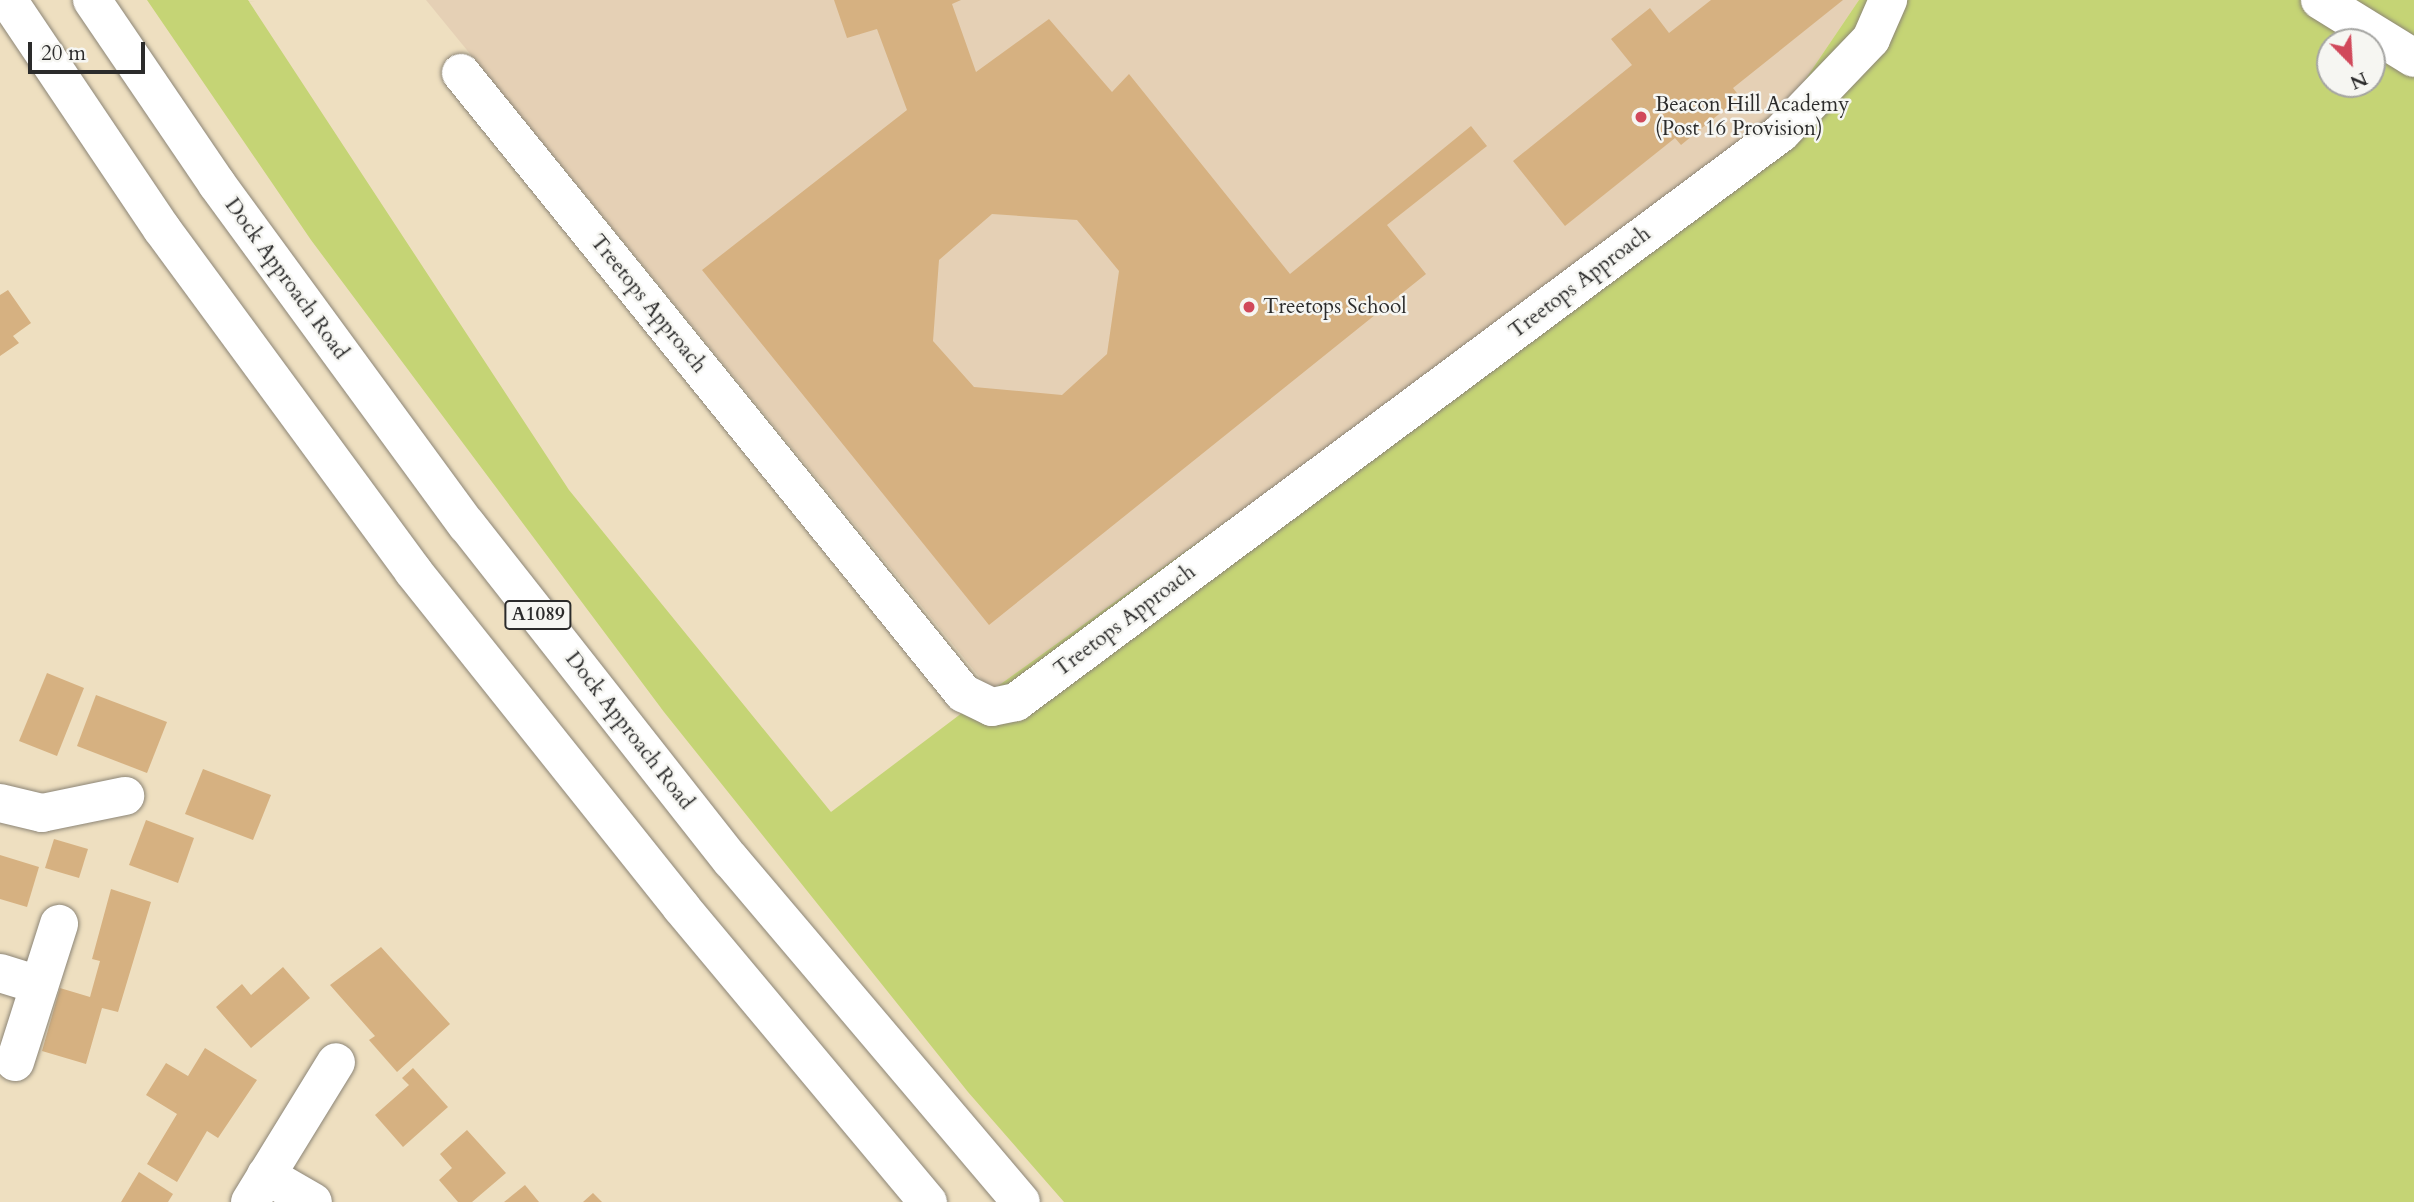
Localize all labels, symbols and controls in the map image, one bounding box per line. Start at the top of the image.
scale bar [32,28,149,72]
north arrow [2316,28,2386,98]
text: 20 m [41,39,86,68]
text: N [2346,65,2372,96]
place label: Beacon Hill Academy (Post 16 Provision) [1655,92,1849,142]
marker: Beacon Hill Academy (Post 16 Provision) [1633,109,1649,125]
street label: Dock Approach Road [219,193,353,365]
street label: Treetops Approach [1504,222,1656,344]
street label: Treetops Approach [585,230,711,378]
place label: Treetops School [1263,294,1407,320]
marker: Treetops School [1241,299,1257,315]
street label: Treetops Approach [1049,560,1201,682]
road number: A1089 [503,600,573,630]
street label: Dock Approach Road [560,647,698,815]

